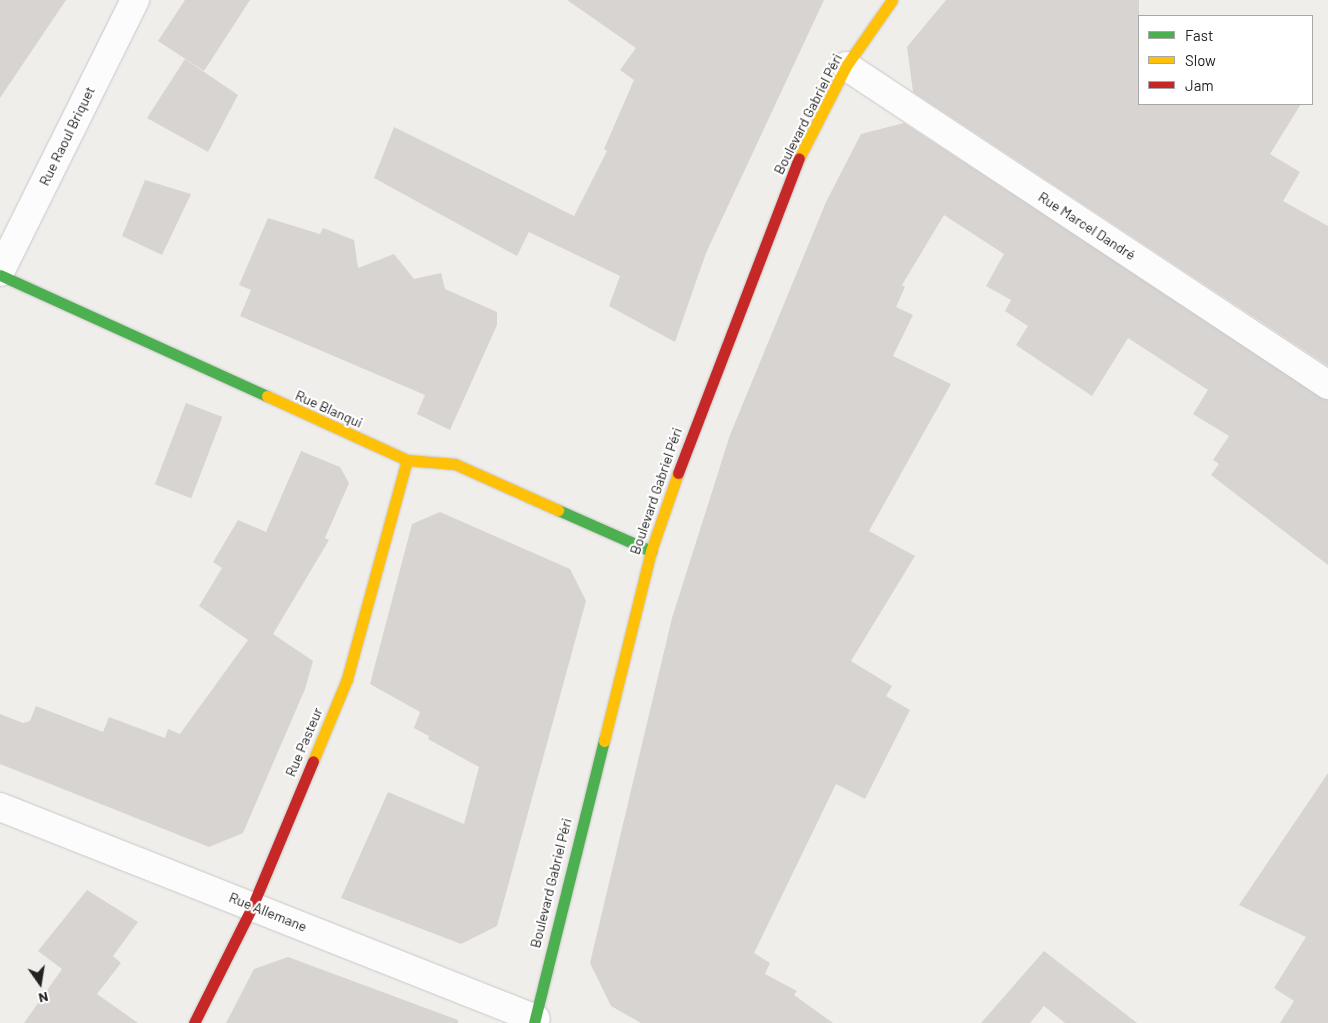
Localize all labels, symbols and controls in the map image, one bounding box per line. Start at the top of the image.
legend [1138,15,1313,105]
text: Fast [1185,26,1213,44]
street label: Boulevard Gabriel Péri [770,51,846,177]
text: Slow [1185,51,1216,69]
text: Jam [1185,76,1214,94]
street label: Rue Raoul Briquet [36,84,98,188]
street label: Rue Marcel Dandré [1035,188,1139,264]
street label: Rue Blanqui [293,387,365,431]
street label: Boulevard Gabriel Péri [626,425,686,557]
street label: Rue Pasteur [282,705,326,779]
street label: Boulevard Gabriel Péri [527,816,575,950]
street label: Rue Allemane [227,889,309,935]
north arrow [15,958,65,1008]
text: N [37,989,50,1007]

